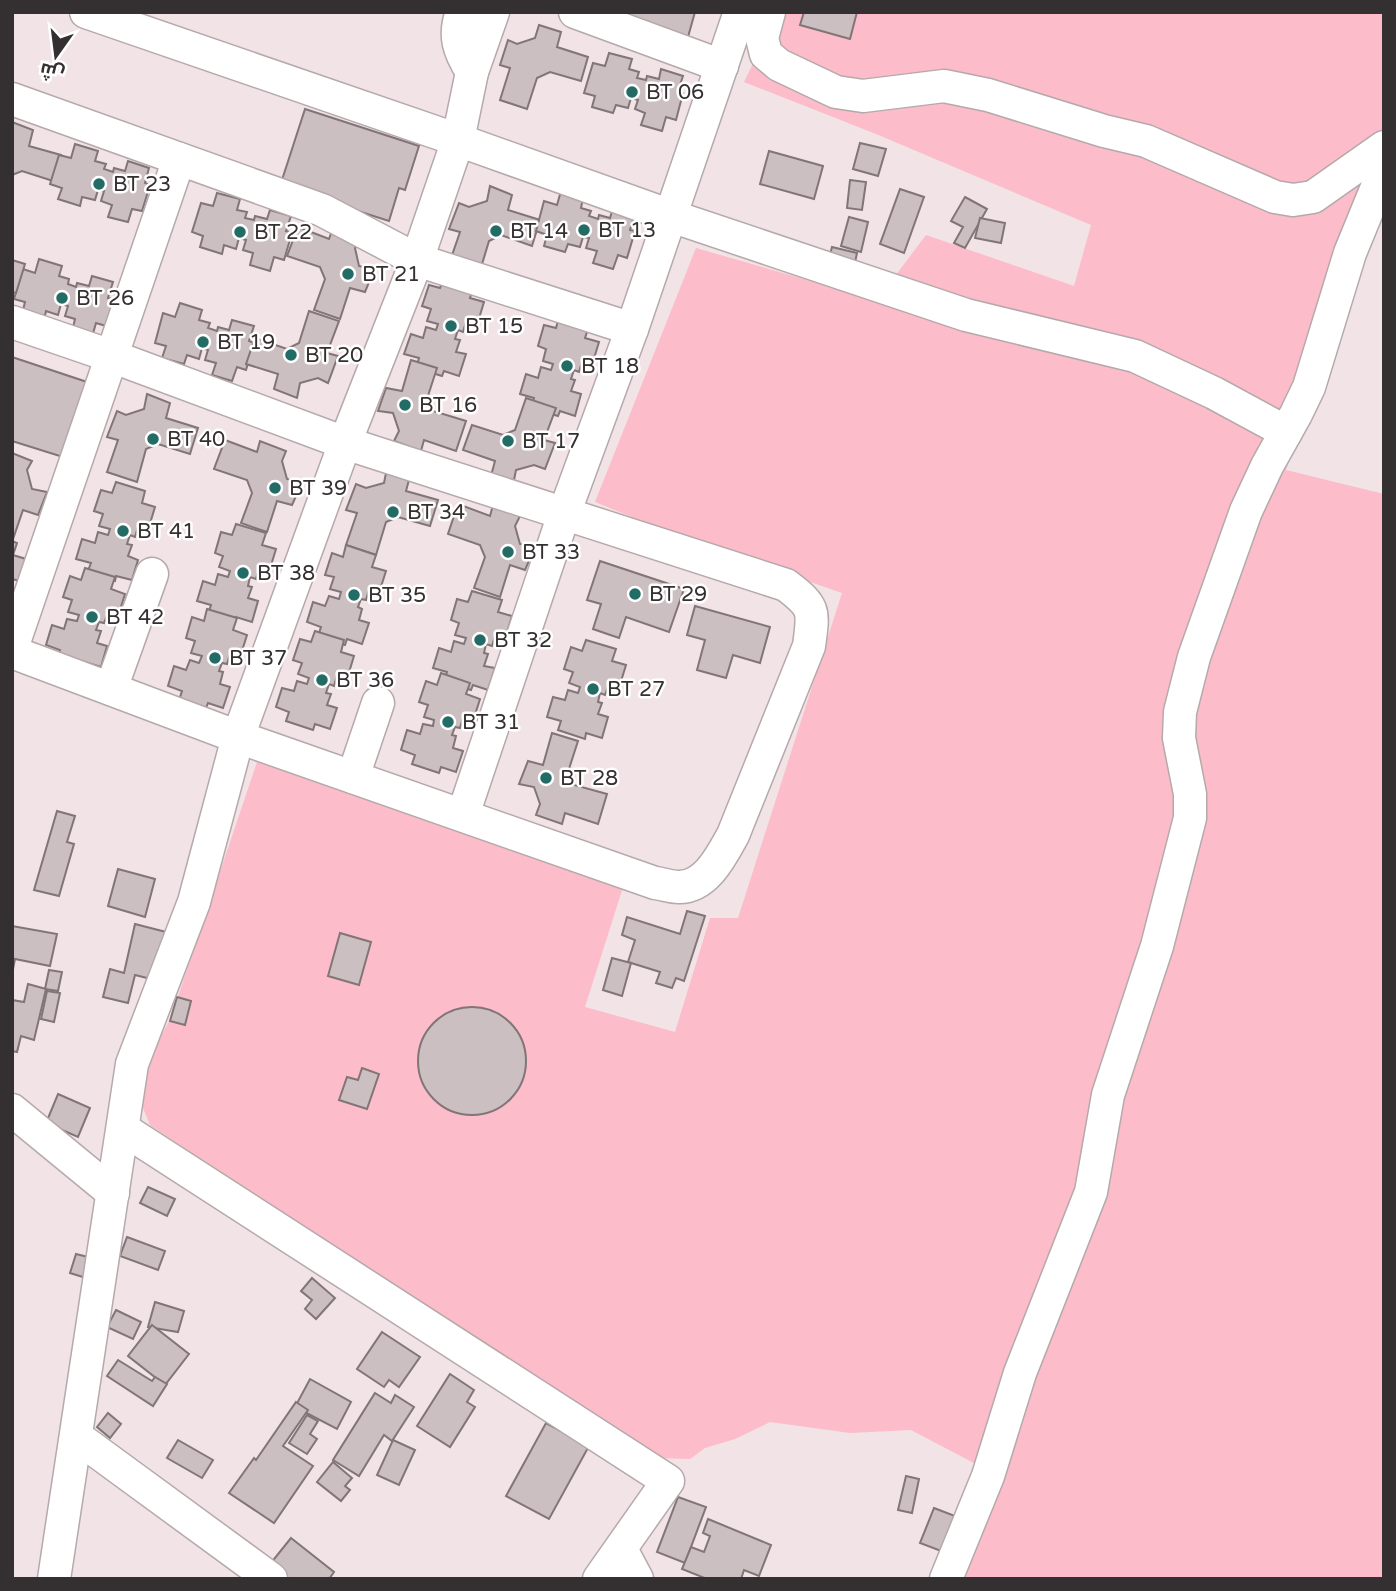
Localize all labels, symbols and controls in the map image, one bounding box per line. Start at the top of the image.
north arrow [21,21,91,91]
text: ش [38,58,67,85]
place label: BT 06 [646,80,704,105]
marker: BT 06 [624,84,640,100]
place label: BT 23 [113,172,171,197]
marker: BT 23 [91,176,107,192]
place label: BT 13 [598,218,656,243]
place label: BT 14 [510,219,568,244]
place label: BT 22 [254,220,312,245]
marker: BT 13 [576,222,592,238]
marker: BT 14 [488,223,504,239]
marker: BT 22 [232,224,248,240]
place label: BT 21 [362,262,420,287]
marker: BT 21 [340,266,356,282]
place label: BT 26 [76,286,134,311]
marker: BT 26 [54,290,70,306]
place label: BT 15 [465,314,523,339]
marker: BT 15 [443,318,459,334]
place label: BT 19 [217,330,275,355]
marker: BT 19 [195,334,211,350]
place label: BT 20 [305,343,363,368]
marker: BT 20 [283,347,299,363]
place label: BT 18 [581,354,639,379]
marker: BT 18 [559,358,575,374]
place label: BT 16 [419,393,477,418]
marker: BT 16 [397,397,413,413]
place label: BT 40 [167,427,225,452]
place label: BT 17 [522,429,580,454]
marker: BT 40 [145,431,161,447]
marker: BT 17 [500,433,516,449]
place label: BT 39 [289,476,347,501]
marker: BT 39 [267,480,283,496]
place label: BT 34 [407,500,465,525]
marker: BT 34 [385,504,401,520]
place label: BT 41 [137,519,195,544]
marker: BT 41 [115,523,131,539]
place label: BT 33 [522,540,580,565]
marker: BT 33 [500,544,516,560]
place label: BT 38 [257,561,315,586]
marker: BT 38 [235,565,251,581]
place label: BT 29 [649,582,707,607]
place label: BT 35 [368,583,426,608]
marker: BT 29 [627,586,643,602]
marker: BT 35 [346,587,362,603]
place label: BT 42 [106,605,164,630]
marker: BT 42 [84,609,100,625]
place label: BT 32 [494,628,552,653]
marker: BT 32 [472,632,488,648]
place label: BT 37 [229,646,287,671]
marker: BT 37 [207,650,223,666]
place label: BT 36 [336,668,394,693]
marker: BT 36 [314,672,330,688]
place label: BT 27 [607,677,665,702]
marker: BT 27 [585,681,601,697]
place label: BT 31 [462,710,520,735]
marker: BT 31 [440,714,456,730]
place label: BT 28 [560,766,618,791]
marker: BT 28 [538,770,554,786]

